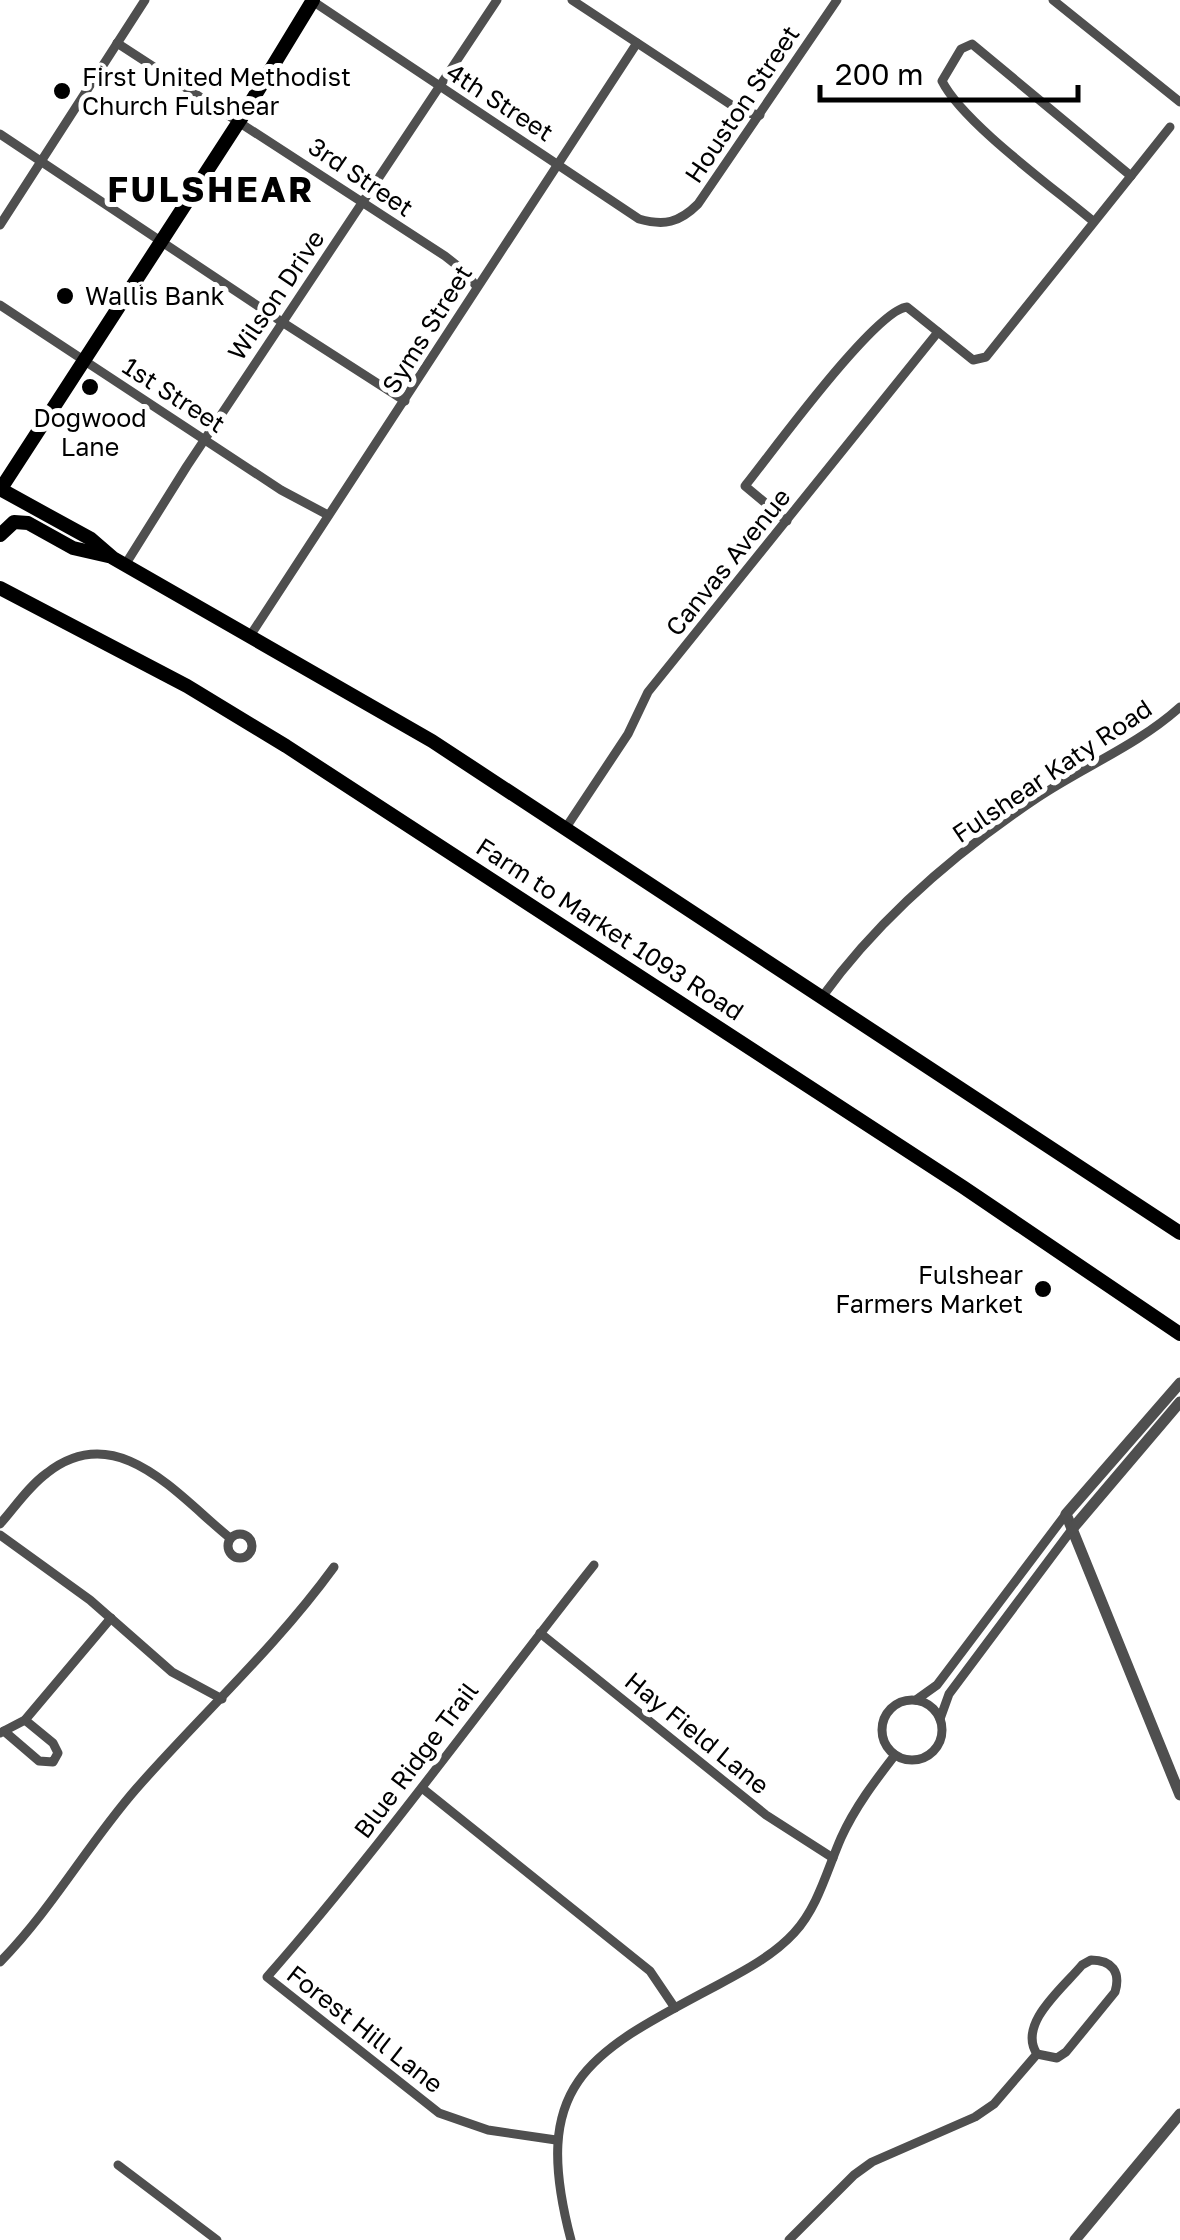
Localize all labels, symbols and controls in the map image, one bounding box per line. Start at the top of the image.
street label: Houston Street [678,19,806,188]
scale bar [820,40,1078,102]
street label: 4th Street [441,56,559,148]
text: 200 m [835,56,924,92]
place label: First United Methodist Church Fulshear [82,61,351,121]
marker: First United Methodist Church Fulshear [51,80,73,102]
street label: 3rd Street [303,130,420,223]
district label: FULSHEAR [107,168,315,210]
street label: Wilson Drive [221,224,331,366]
street label: Syms Street [375,259,478,399]
place label: Wallis Bank [85,280,225,311]
marker: Wallis Bank [54,285,76,307]
street label: 1st Street [117,350,231,439]
marker: Dogwood Lane [79,376,101,398]
place label: Dogwood Lane [33,402,147,462]
street label: Canvas Avenue [659,482,797,642]
street label: Fulshear Katy Road [946,692,1157,849]
street label: Farm to Market 1093 Road [471,830,750,1027]
place label: Fulshear Farmers Market [835,1259,1023,1319]
marker: Fulshear Farmers Market [1032,1278,1054,1300]
street label: Hay Field Lane [619,1665,776,1800]
street label: Blue Ridge Trail [347,1676,484,1844]
street label: Forest Hill Lane [281,1958,450,2099]

